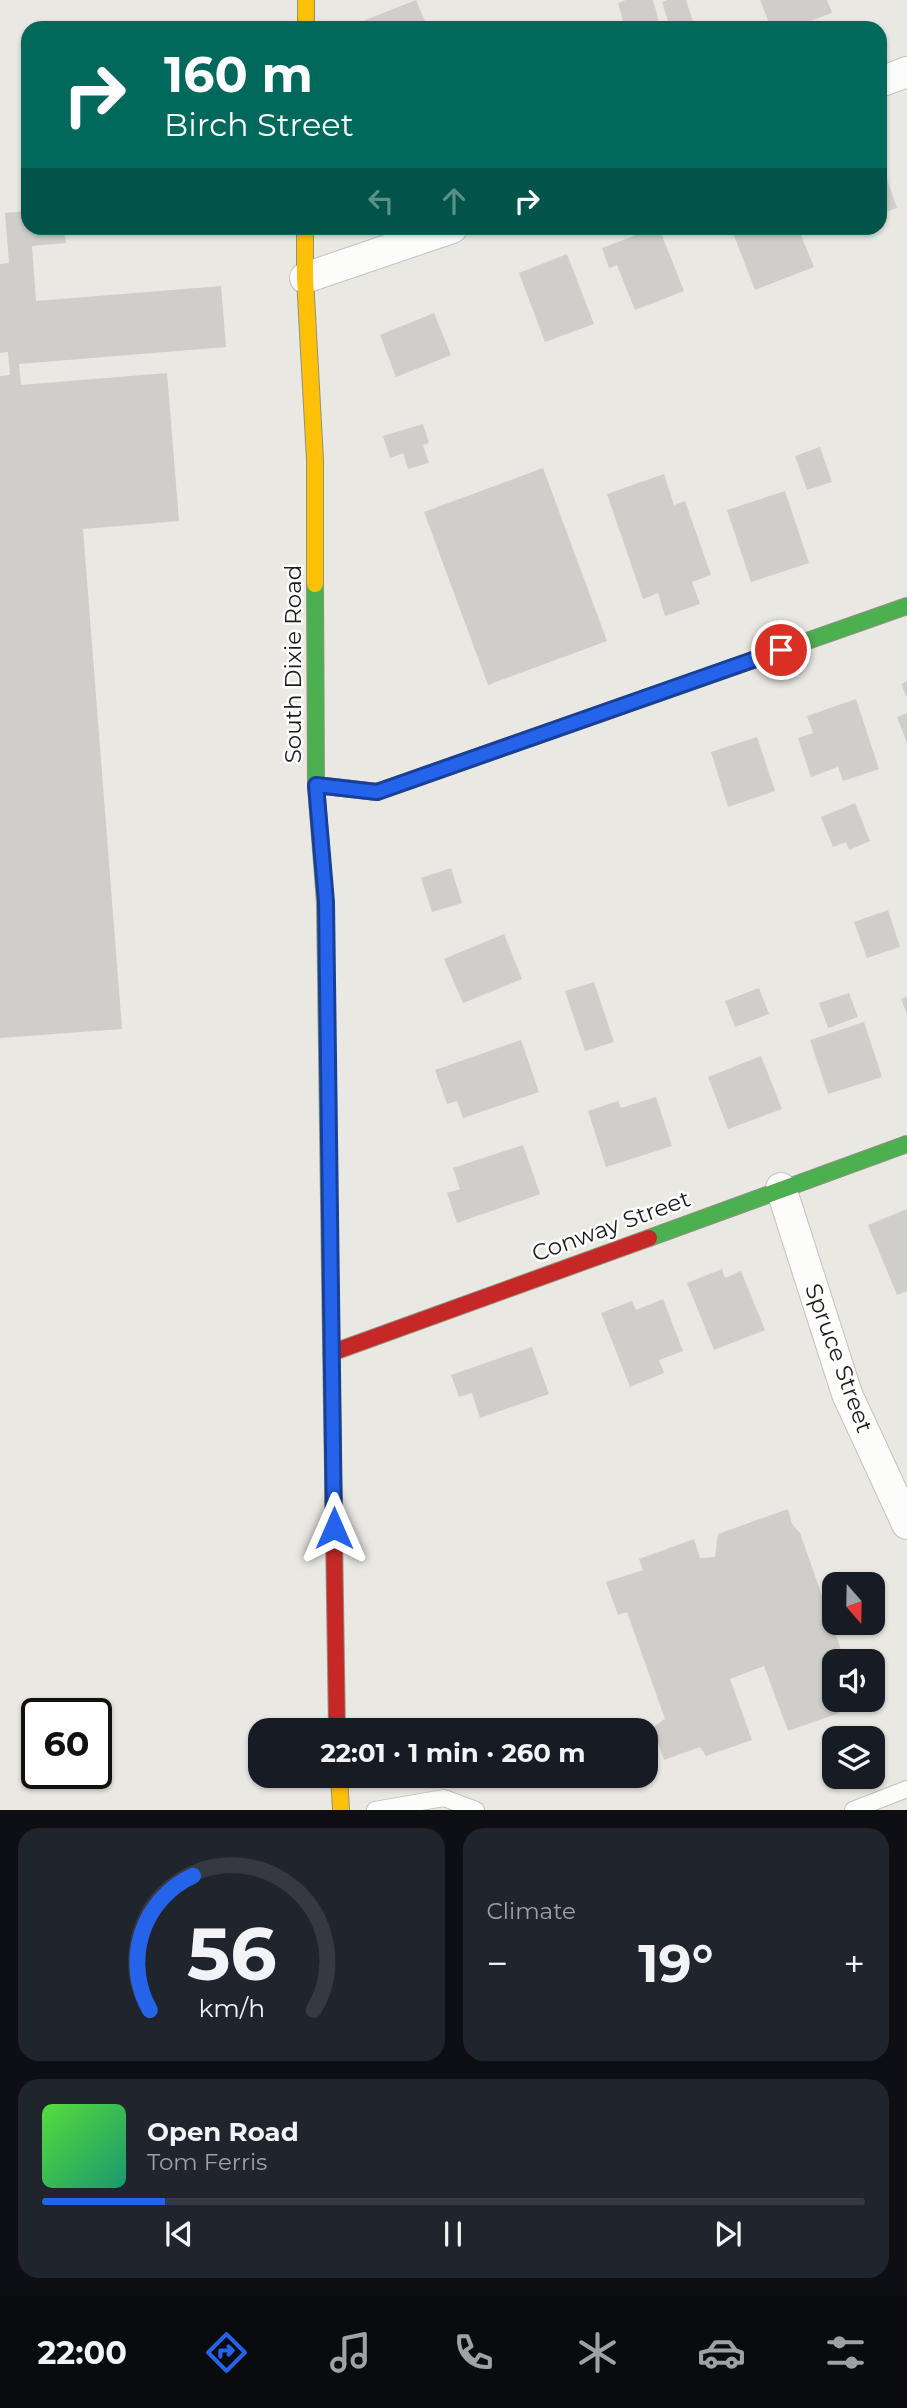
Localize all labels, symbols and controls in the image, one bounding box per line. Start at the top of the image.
text: 160 m [164,45,313,104]
icon: right [49,49,140,140]
text: Birch Street [164,105,354,144]
icon: left [362,182,400,220]
icon: ahead [435,182,473,220]
icon: right [508,182,546,220]
street label: South Dixie Road [279,565,307,763]
pin [751,620,811,680]
icon: arrive [762,631,800,669]
street label: Conway Street [528,1184,694,1268]
street label: Spruce Street [799,1280,879,1436]
position arrow [297,1491,371,1565]
north arrow [822,1572,886,1634]
map controls [822,1572,885,1789]
button: sound [822,1649,885,1712]
speed limit sign: 60 [21,1698,112,1789]
button: layers [822,1726,885,1789]
text: 22:01 · 1 min · 260 m [320,1737,586,1769]
text: Climate [487,1897,576,1925]
text: 56 [186,1911,276,1999]
text: 19° [638,1932,713,1995]
text: − [487,1940,508,1987]
text: + [843,1940,865,1987]
text: km/h [198,1993,265,2023]
text: Open Road [147,2116,299,2148]
text: Tom Ferris [147,2148,267,2176]
icon: previous [160,2215,198,2253]
icon: pause [434,2215,472,2253]
icon: next [709,2215,747,2253]
icon: directions [202,2328,251,2377]
icon: music [326,2328,375,2377]
icon: phone [449,2328,498,2377]
icon: climate [573,2328,622,2377]
icon: car [697,2328,746,2377]
icon: filters [821,2328,870,2377]
text: 22:00 [37,2333,127,2372]

